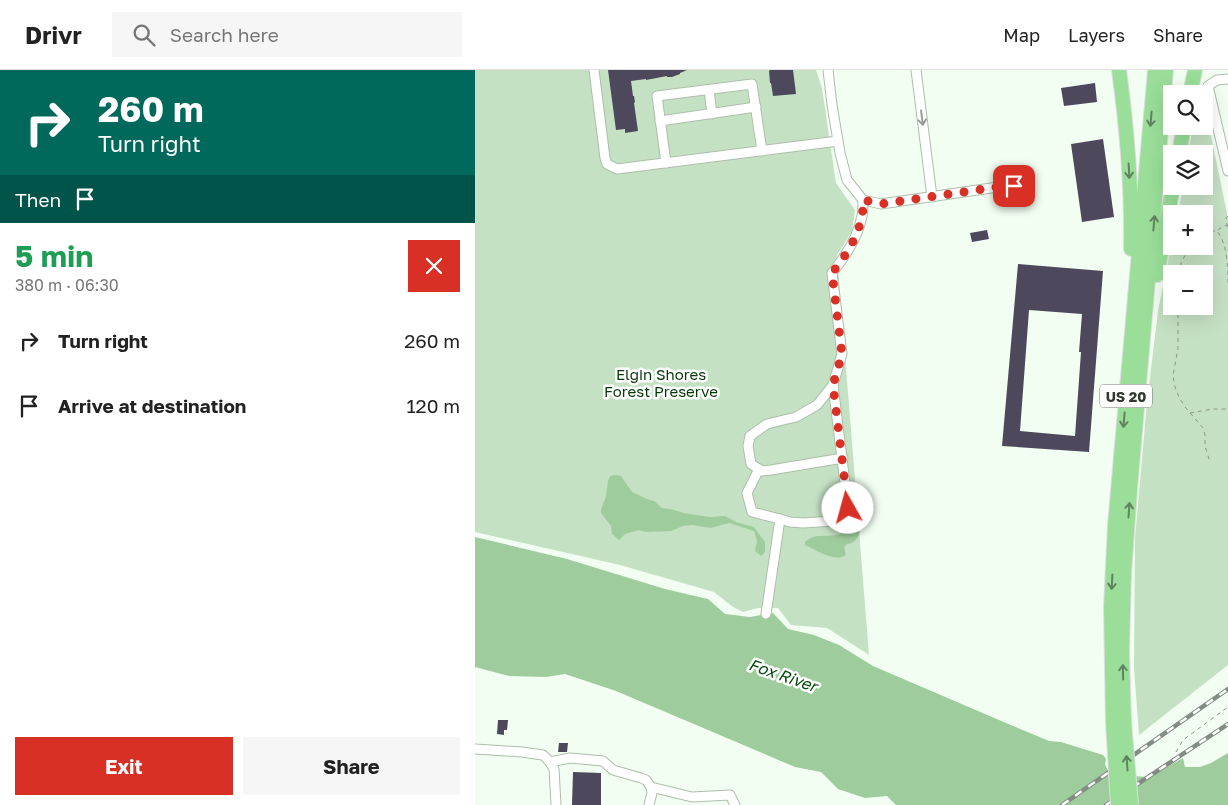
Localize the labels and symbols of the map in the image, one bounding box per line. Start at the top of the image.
one-way arrow [917,110,927,126]
one-way arrow [1146,110,1156,126]
one-way arrow [1124,162,1134,178]
pin [993,165,1035,207]
one-way arrow [1149,216,1158,232]
park label: Elgin Shores Forest Preserve [604,365,718,400]
road number: US 20 [1100,384,1152,408]
one-way arrow [1120,412,1129,428]
position arrow [821,481,873,533]
one-way arrow [1124,502,1133,518]
one-way arrow [1108,574,1117,590]
water label: Fox River [746,654,822,697]
one-way arrow [1118,664,1127,680]
one-way arrow [1122,755,1132,771]

